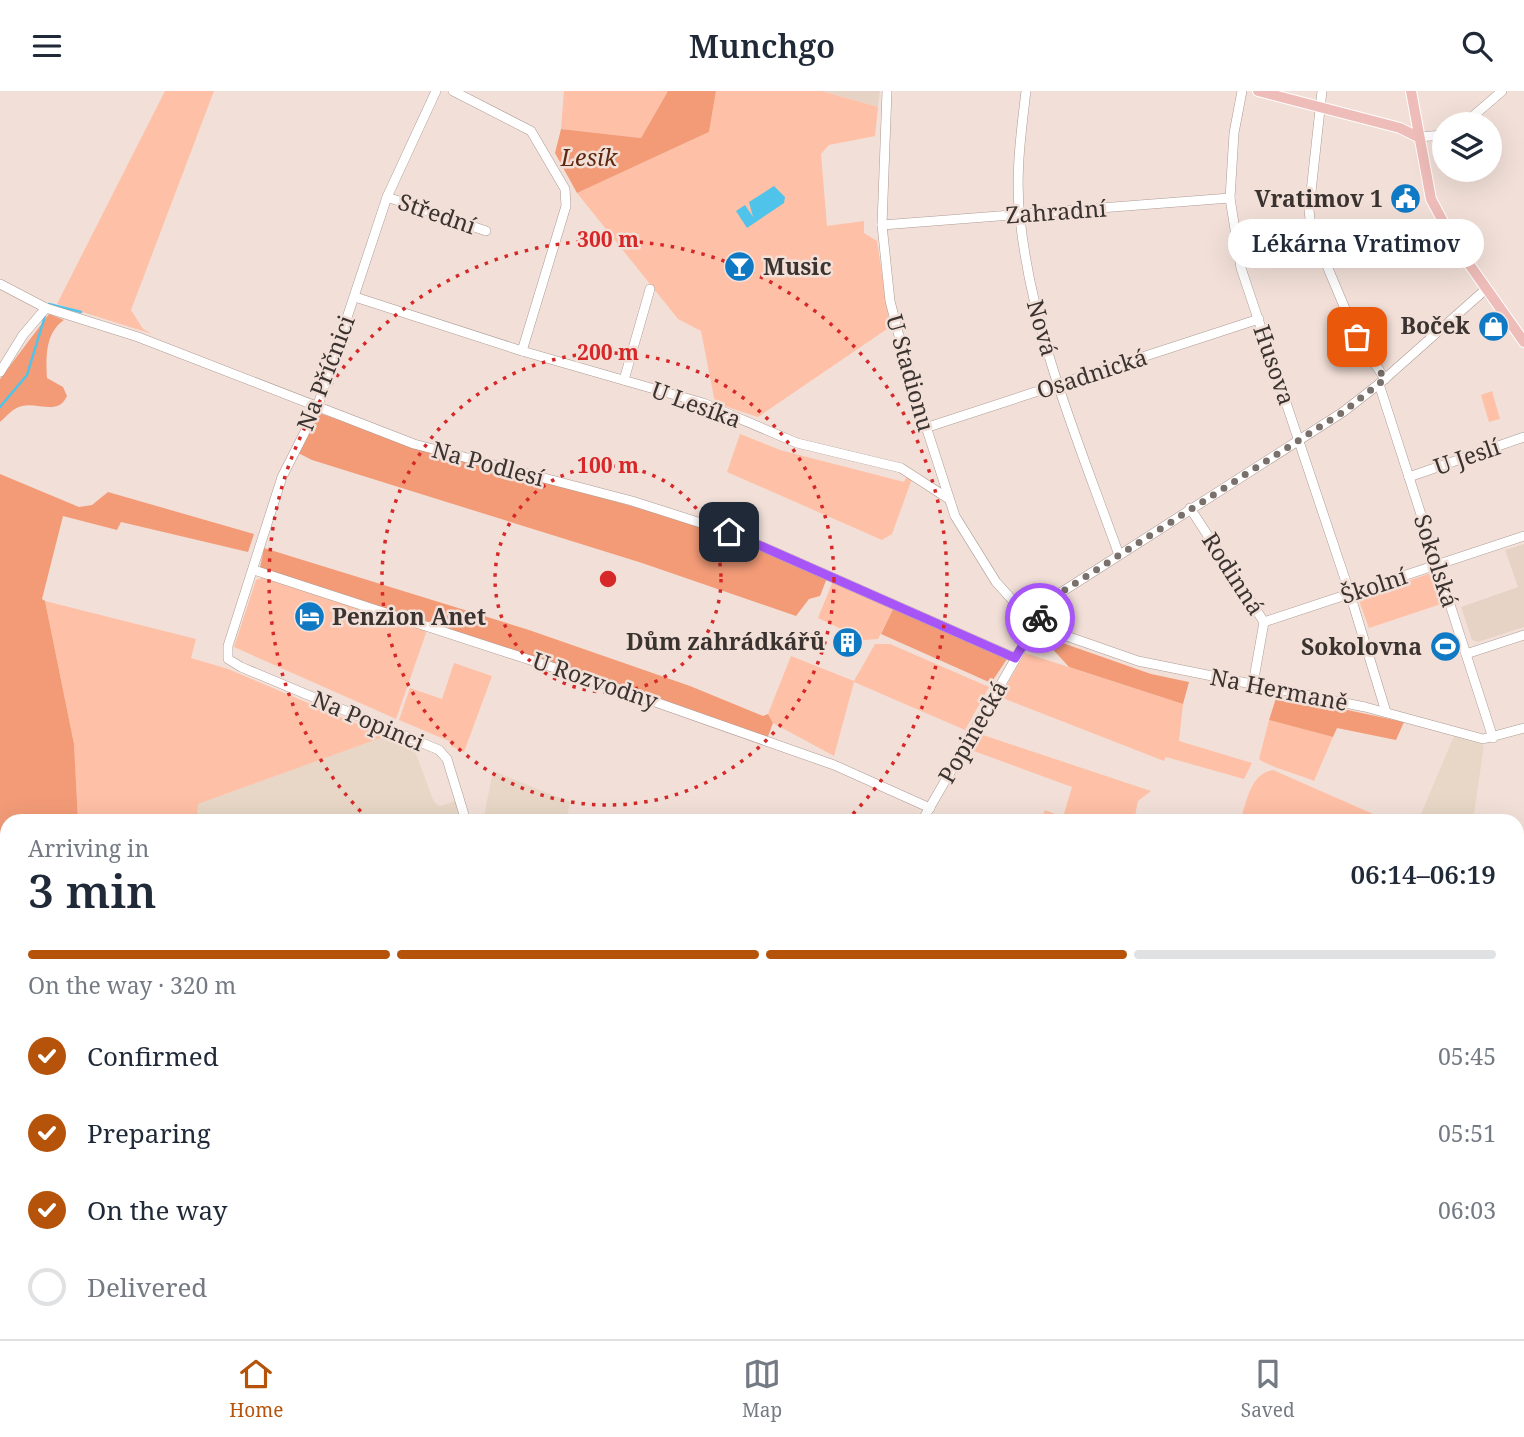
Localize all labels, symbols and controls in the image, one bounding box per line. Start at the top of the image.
text: Munchgo [689,24,835,67]
icon: menu [28,27,66,65]
icon: search [1458,27,1496,65]
map controls [1432,112,1502,182]
button: layers [1432,112,1502,182]
park label: Lesík [560,141,618,173]
place label: Vratimov 1 [1254,182,1383,214]
public building icon: Vratimov 1 [1389,182,1423,216]
street label: Střední [394,185,481,241]
street label: Zahradní [1005,191,1108,230]
callout: Lékárna Vratimov [1229,218,1485,267]
text: 300 m [577,225,639,253]
text: Lékárna Vratimov [1252,227,1460,259]
bar icon: Music [723,250,757,284]
place label: Music [763,250,832,282]
street label: Nová [1020,296,1066,360]
pin [1327,307,1387,367]
place label: Boček [1400,309,1470,341]
shop icon: Boček [1476,309,1510,343]
street label: Na Příčnici [288,310,362,435]
street label: U Stadionu [879,311,943,435]
icon: bag [1338,318,1376,356]
street label: Husova [1246,320,1304,409]
text: 200 m [577,338,639,366]
street label: Osadnická [1032,340,1151,406]
street label: U Lesíka [647,373,746,435]
street label: U Jeslí [1429,430,1505,482]
street label: Na Podlesí [429,433,549,494]
text: 100 m [577,451,639,479]
pin [699,502,759,562]
street label: Sokolská [1407,510,1467,611]
icon: home [710,513,748,551]
street label: Rodinná [1195,526,1272,621]
street label: Školní [1336,559,1412,611]
centre of rings [596,567,620,591]
courier [1005,583,1075,653]
icon: bike [1021,599,1059,637]
hotel icon: Penzion Anet [292,600,326,634]
place label: Penzion Anet [332,600,486,632]
place label: Dům zahrádkářů [626,625,825,657]
building icon: Dům zahrádkářů [831,625,865,659]
place label: Sokolovna [1301,630,1422,662]
sports icon: Sokolovna [1428,630,1462,664]
street label: U Rozvodny [528,644,662,716]
street label: Na Hermaně [1208,660,1351,718]
street label: Popinecká [930,674,1014,789]
street label: Na Popinci [308,682,430,758]
text: Arriving in [28,832,149,864]
text: 06:14–06:19 [1350,856,1496,892]
text: 3 min [28,859,156,921]
text: On the way · 320 m [28,969,236,1001]
icon: check [28,1037,66,1075]
text: Confirmed [87,1038,219,1074]
text: 05:45 [1438,1040,1496,1072]
icon: check [28,1114,66,1152]
text: Preparing [87,1115,211,1151]
text: 05:51 [1438,1117,1496,1149]
icon: check [28,1191,66,1229]
text: On the way [87,1192,227,1228]
text: 06:03 [1438,1194,1496,1226]
text: Delivered [87,1269,207,1305]
tab: Home [229,1355,283,1423]
tab: Map [742,1355,782,1423]
tab: Saved [1241,1355,1295,1423]

